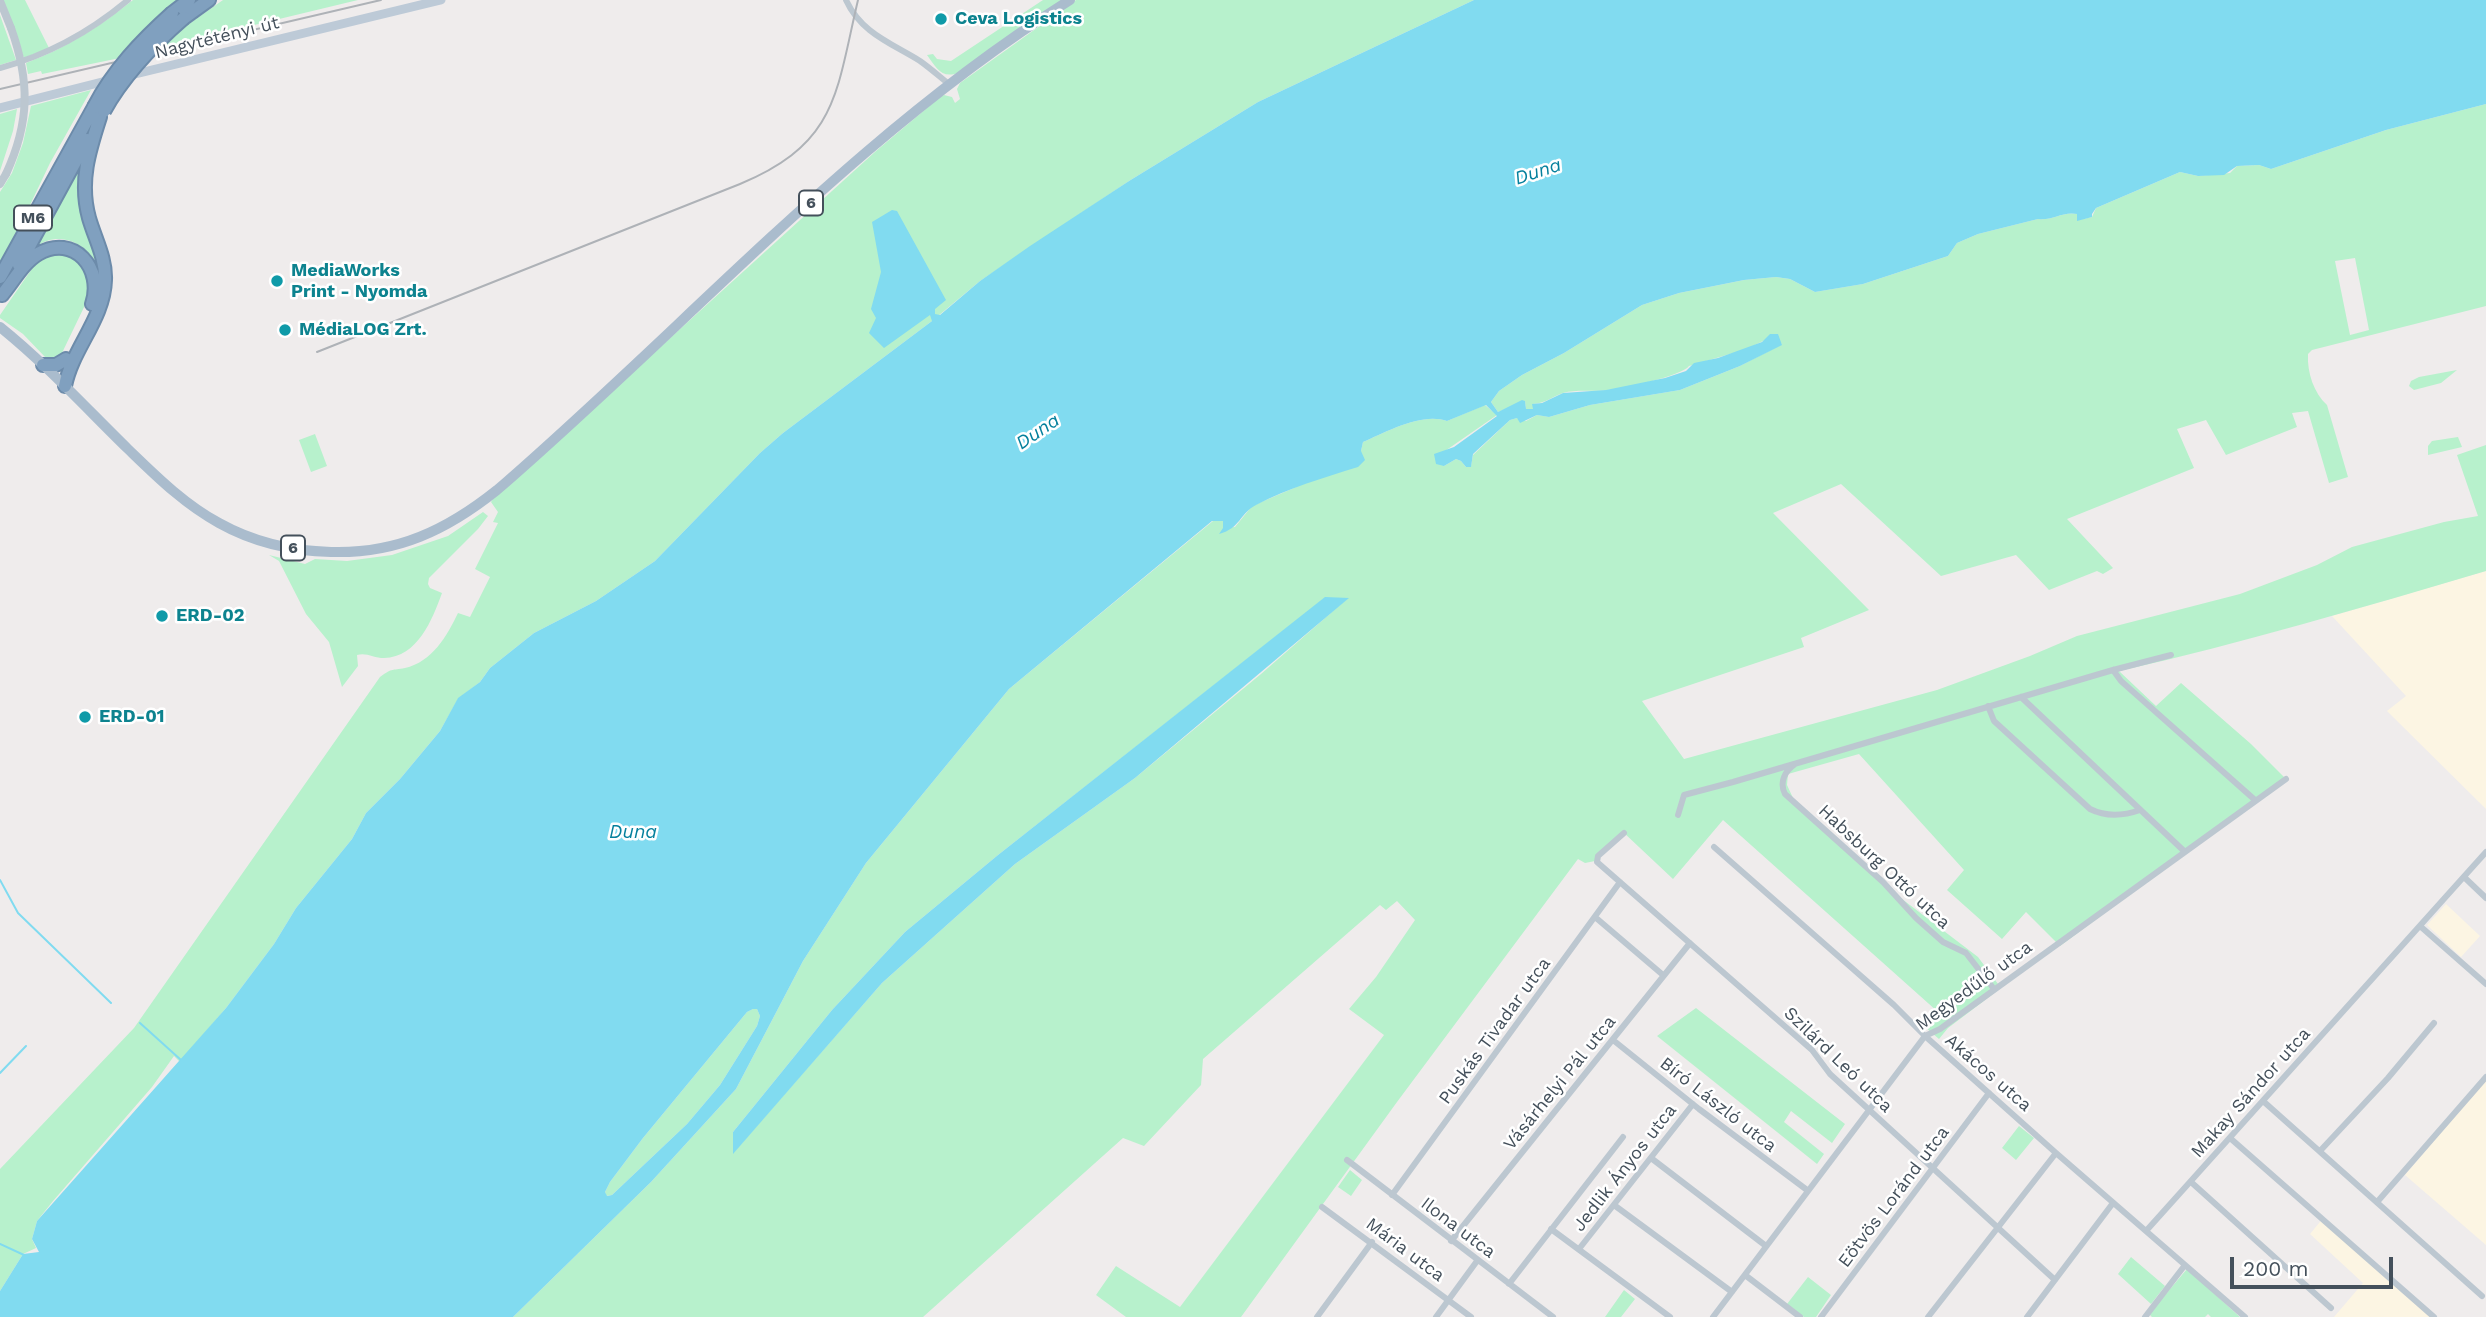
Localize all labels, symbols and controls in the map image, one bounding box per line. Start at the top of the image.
place label: Ceva Logistics [955,8,1082,30]
marker: Ceva Logistics [933,11,949,27]
street label: Nagytétényi út [153,12,281,64]
water label: Duna [1512,154,1564,190]
road number: 6 [799,190,823,216]
road number: M6 [14,206,52,230]
place label: MediaWorks Print - Nyomda [291,260,428,302]
marker: MediaWorks Print - Nyomda [269,273,285,289]
place label: MédiaLOG Zrt. [299,319,427,341]
marker: MédiaLOG Zrt. [277,322,293,338]
water label: Duna [1012,409,1064,455]
road number: 6 [281,536,305,561]
place label: ERD-02 [176,605,245,627]
marker: ERD-02 [154,608,170,624]
place label: ERD-01 [99,706,165,728]
marker: ERD-01 [77,709,93,725]
street label: Habsburg Ottó utca [1814,800,1954,934]
water label: Duna [609,821,657,843]
street label: Megyedűlő utca [1912,937,2036,1035]
street label: Puskás Tivadar utca [1435,953,1555,1109]
street label: Szilárd Leó utca [1779,1003,1897,1117]
street label: Vásárhelyi Pál utca [1499,1012,1621,1154]
street label: Makay Sándor utca [2187,1023,2315,1163]
street label: Akácos utca [1940,1030,2036,1116]
street label: Bíró László utca [1655,1053,1781,1157]
street label: Jedlik Ányos utca [1569,1100,1681,1236]
street label: Eötvös Loránd utca [1834,1122,1954,1272]
street label: Ilona utca [1416,1193,1500,1263]
street label: Mária utca [1361,1213,1449,1287]
scale bar [2234,1244,2397,1288]
text: 200 m [2243,1256,2309,1281]

